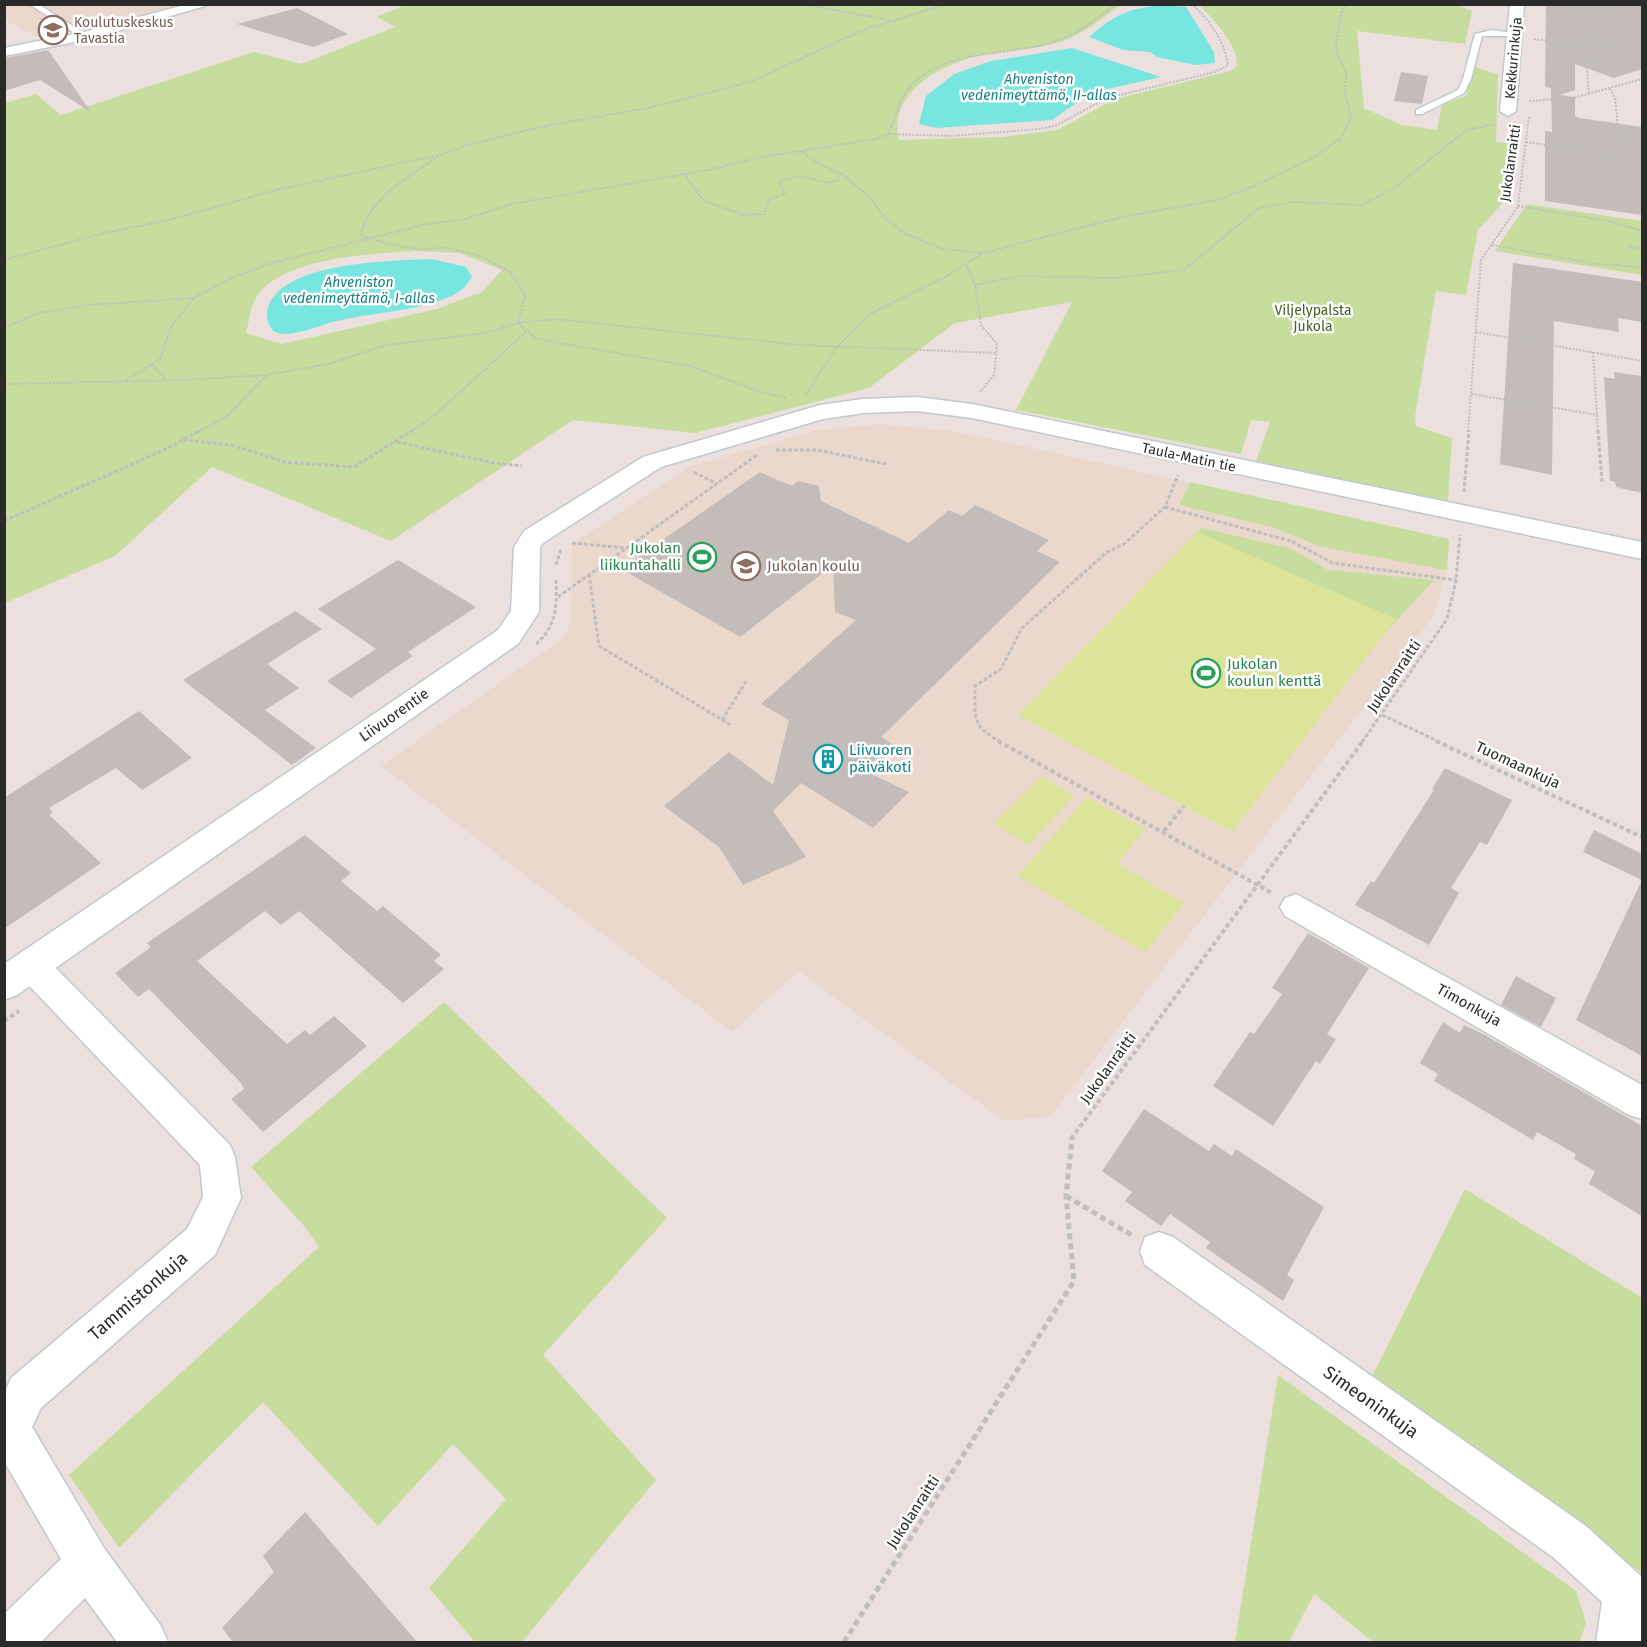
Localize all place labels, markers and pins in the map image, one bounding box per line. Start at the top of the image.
school or university icon: Koulutuskeskus Tavastia [37,14,69,46]
place label: Koulutuskeskus Tavastia [74,14,174,47]
place label: Jukolan liikuntahalli [600,539,681,574]
sports icon: Jukolan liikuntahalli [686,541,718,573]
school or university icon: Jukolan koulu [730,550,762,582]
place label: Jukolan koulu [767,557,860,575]
place label: Jukolan koulun kenttä [1227,655,1321,690]
sports icon: Jukolan koulun kenttä [1190,657,1222,689]
place label: Liivuoren päiväkoti [849,741,912,776]
building icon: Liivuoren päiväkoti [812,743,844,775]

